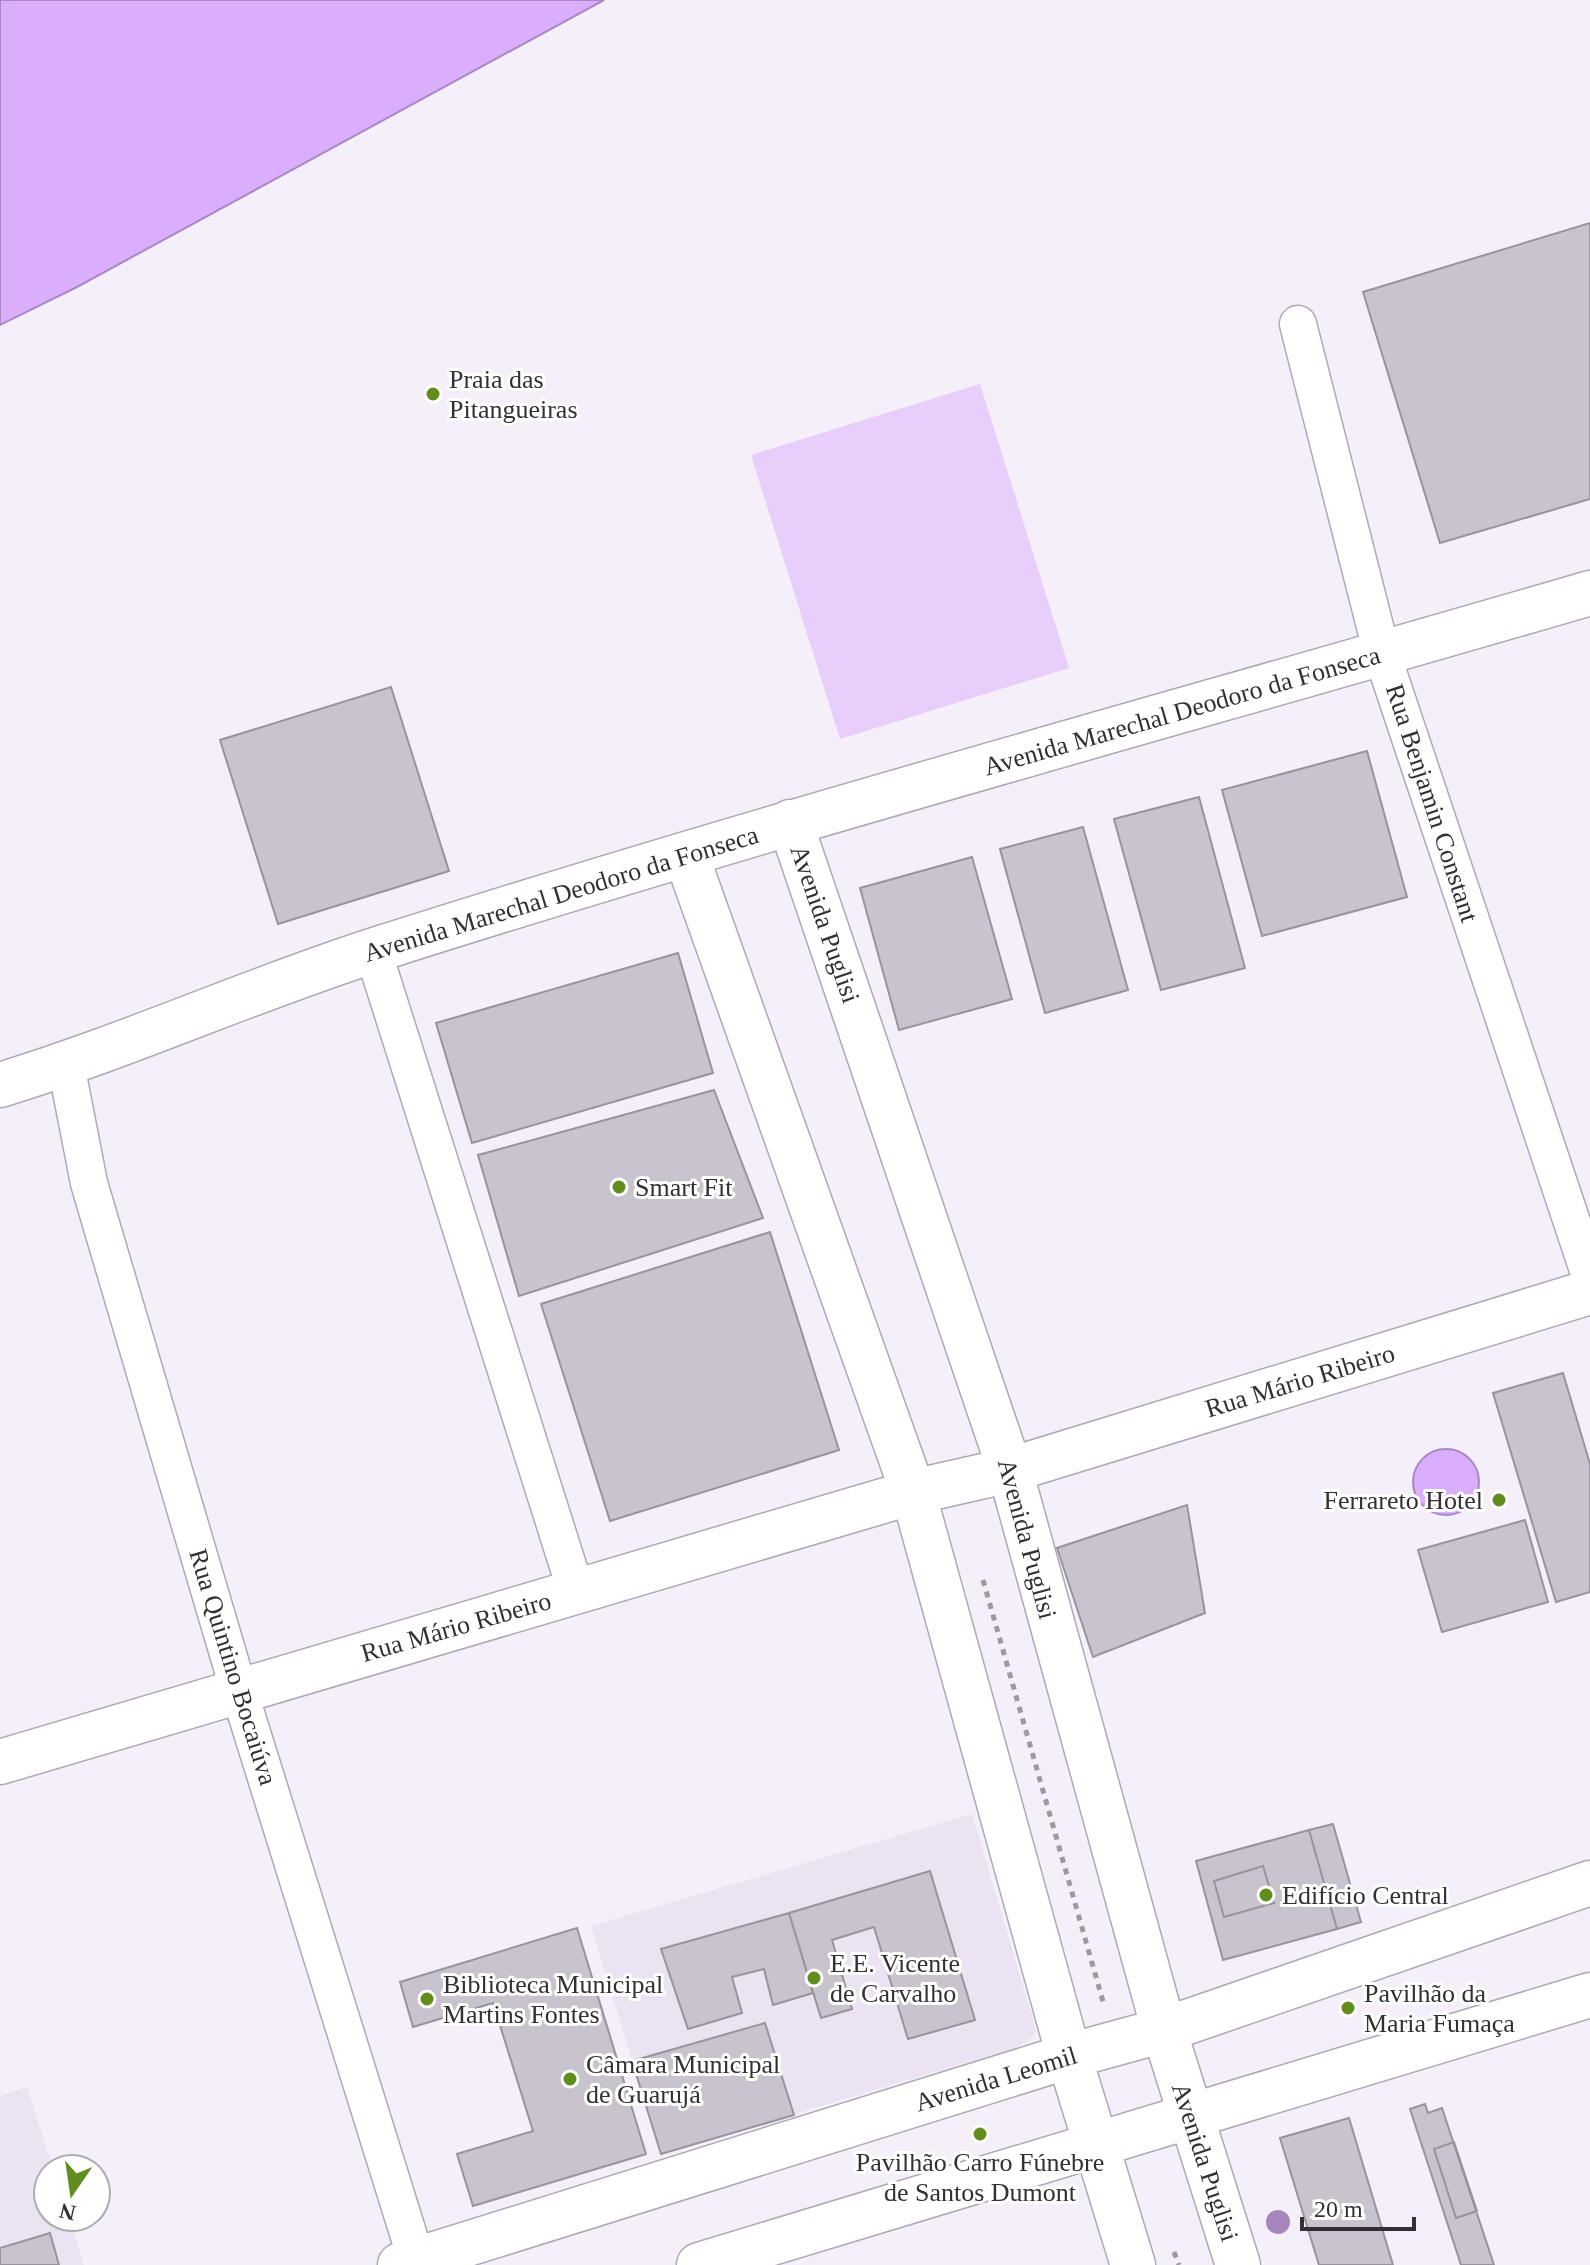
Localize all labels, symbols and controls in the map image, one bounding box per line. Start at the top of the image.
place label: Praia das Pitangueiras [449,365,578,424]
marker: Praia das Pitangueiras [424,385,442,403]
street label: Avenida Marechal Deodoro da Fonseca [980,640,1384,782]
street label: Rua Benjamin Constant [1380,680,1484,926]
street label: Avenida Marechal Deodoro da Fonseca [360,820,762,968]
street label: Avenida Puglisi [784,841,866,1007]
place label: Smart Fit [635,1173,733,1202]
marker: Smart Fit [610,1178,628,1196]
street label: Rua Mário Ribeiro [1202,1338,1398,1424]
street label: Avenida Puglisi [992,1456,1062,1622]
place label: Ferrareto Hotel [1323,1486,1483,1515]
marker: Ferrareto Hotel [1490,1491,1508,1509]
street label: Rua Quintino Bocaiúva [183,1545,283,1789]
street label: Rua Mário Ribeiro [358,1586,554,1668]
place label: Edifício Central [1282,1881,1449,1910]
marker: Edifício Central [1257,1886,1275,1904]
place label: E.E. Vicente de Carvalho [830,1949,960,2008]
marker: E.E. Vicente de Carvalho [805,1969,823,1987]
place label: Biblioteca Municipal Martins Fontes [443,1970,663,2029]
place label: Pavilhão da Maria Fumaça [1364,1979,1515,2038]
marker: Biblioteca Municipal Martins Fontes [418,1990,436,2008]
marker: Pavilhão da Maria Fumaça [1339,1999,1357,2017]
street label: Avenida Leomil [912,2041,1080,2117]
place label: Câmara Municipal de Guarujá [586,2050,780,2109]
marker: Câmara Municipal de Guarujá [561,2070,579,2088]
street label: Avenida Puglisi [1166,2079,1244,2245]
marker: Pavilhão Carro Fúnebre de Santos Dumont [971,2125,989,2143]
place label: Pavilhão Carro Fúnebre de Santos Dumont [856,2148,1104,2207]
north arrow [32,2153,112,2233]
scale bar [1302,2181,1414,2231]
text: 20 m [1314,2196,1363,2222]
text: N [57,2198,78,2226]

